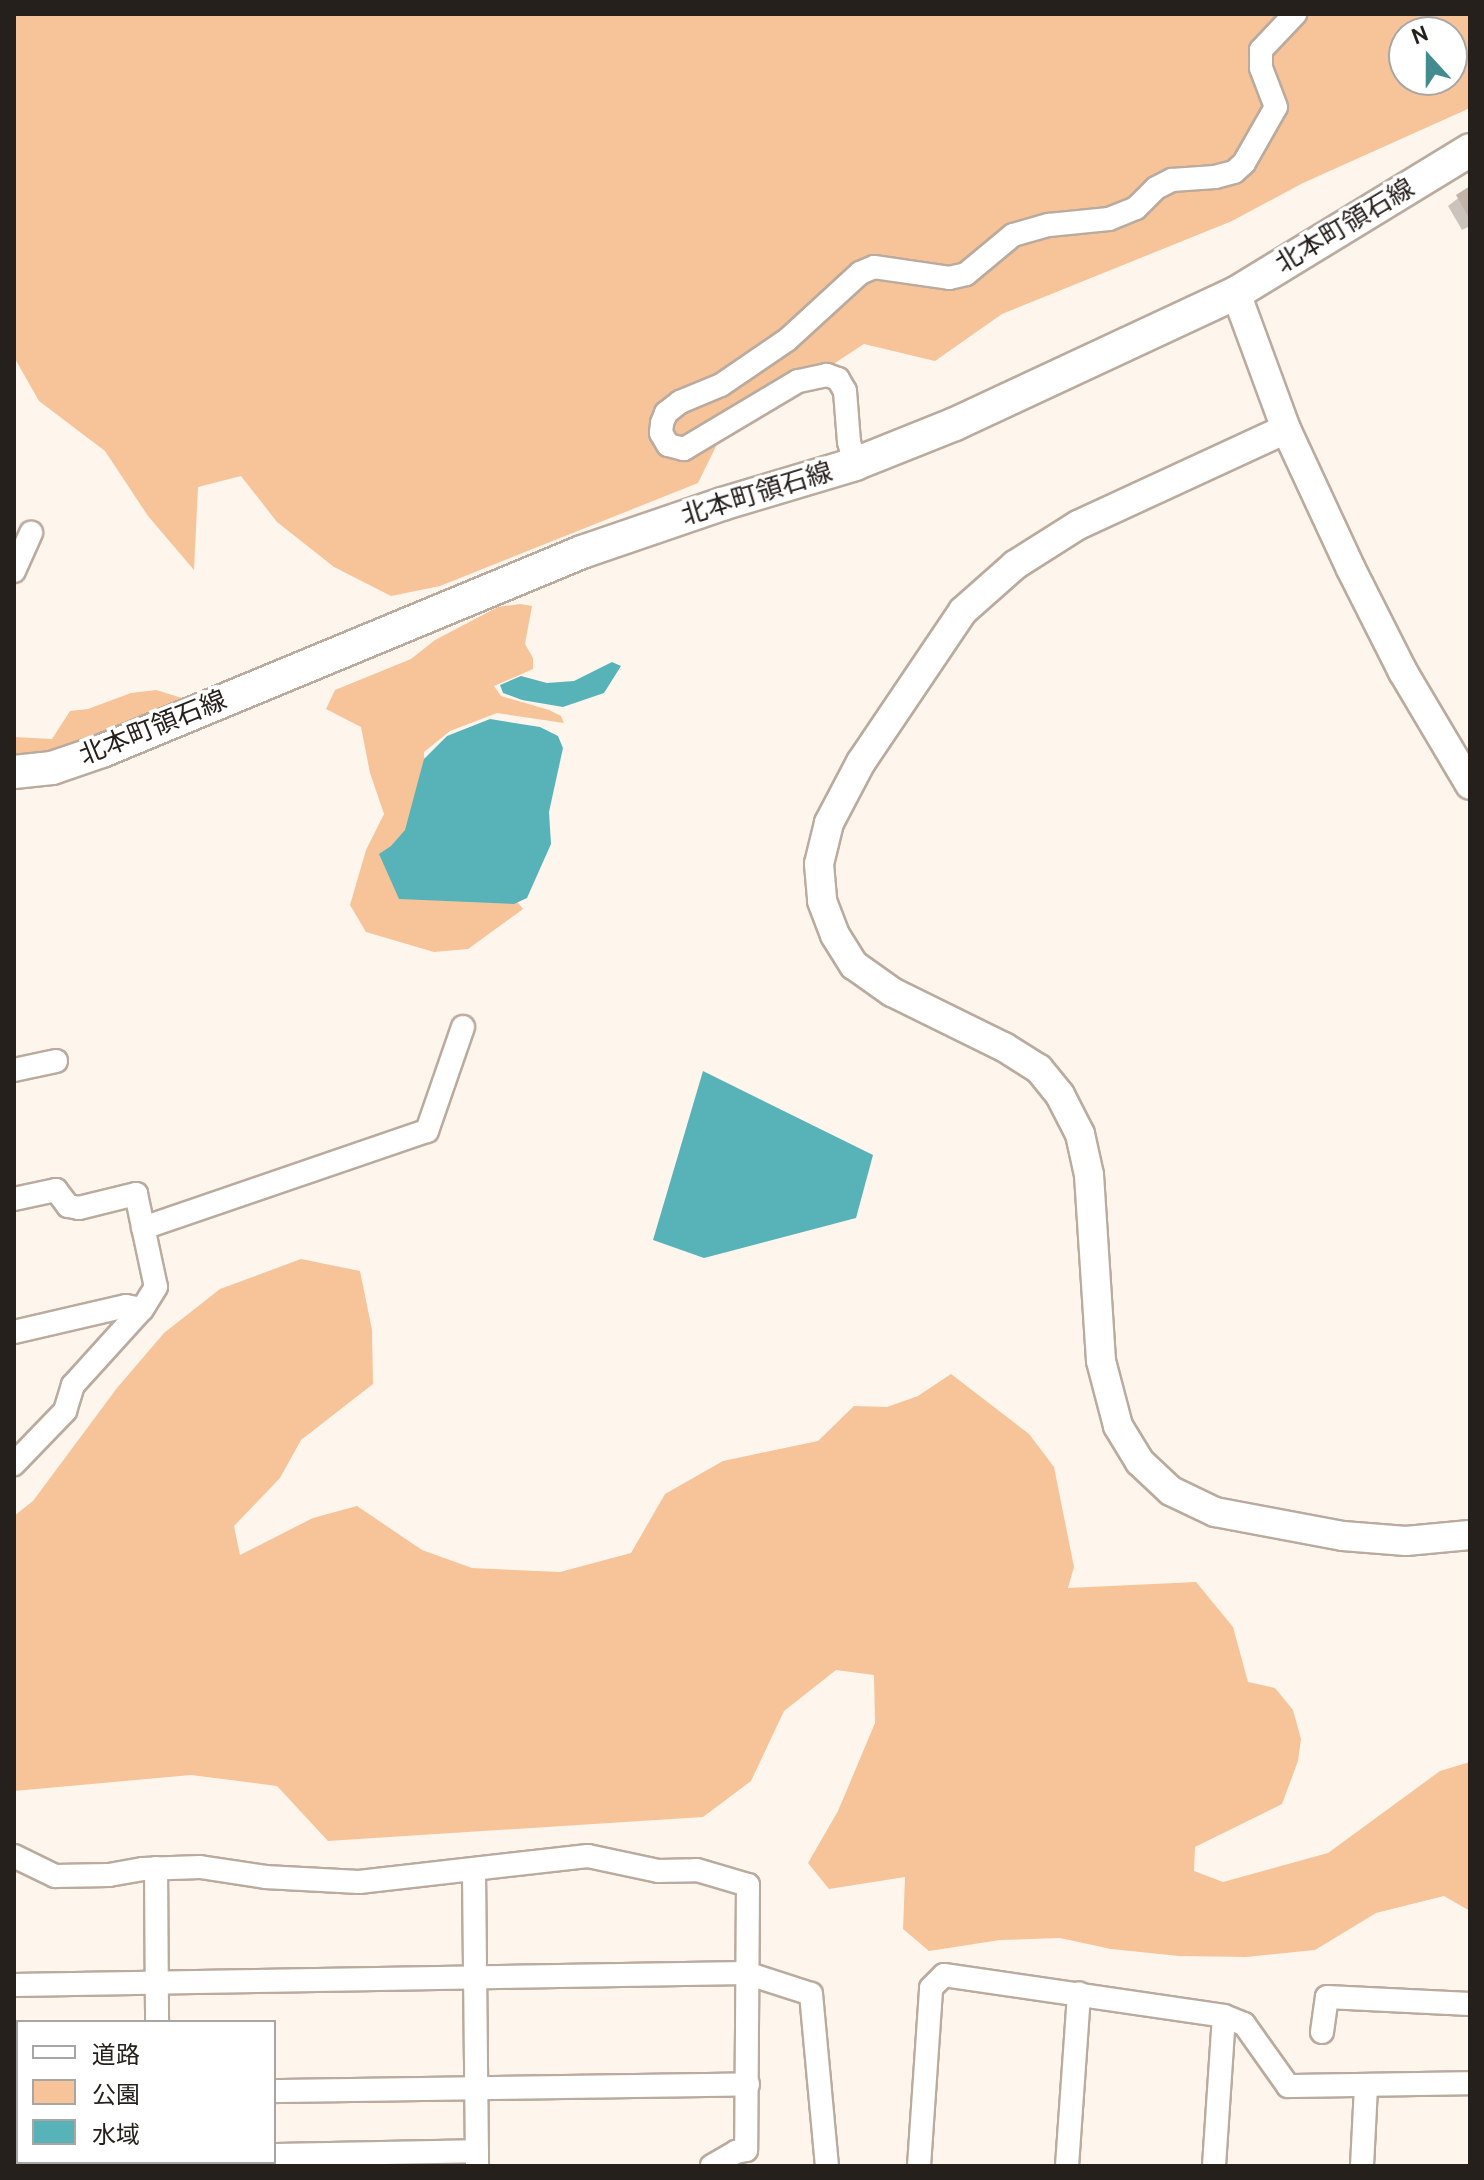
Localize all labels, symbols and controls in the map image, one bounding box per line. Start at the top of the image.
north arrow [1388,16,1468,96]
text: N [1408,20,1432,50]
street label: 北本町領石線 [1270,172,1420,280]
street label: 北本町領石線 [678,456,836,532]
street label: 北本町領石線 [75,684,231,772]
legend [16,2020,276,2164]
text: 道路 [92,2040,140,2069]
text: 公園 [92,2080,140,2109]
text: 水域 [92,2120,140,2149]

